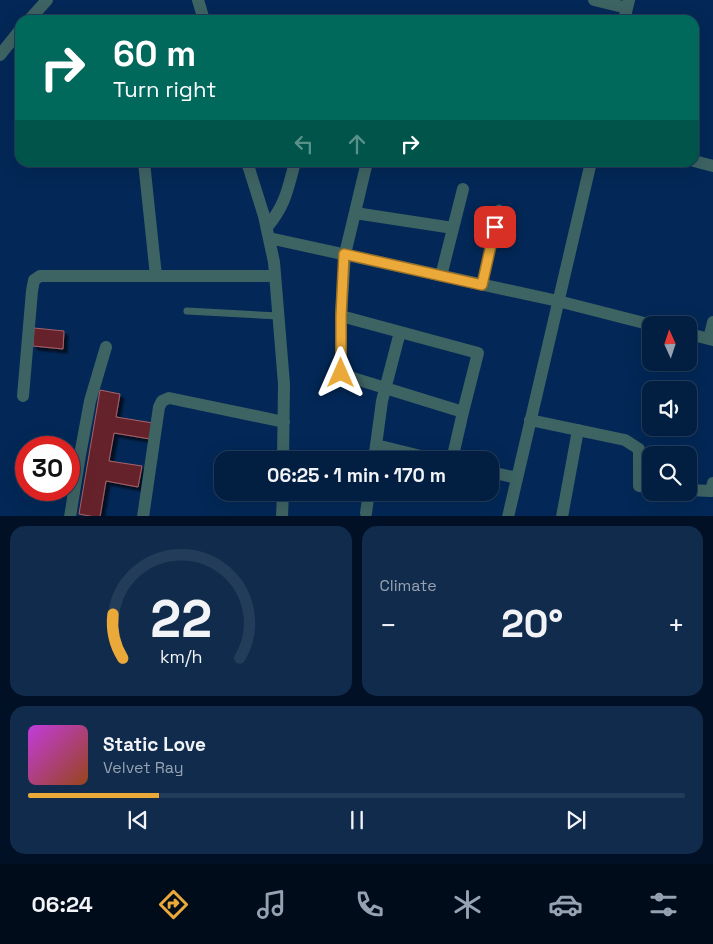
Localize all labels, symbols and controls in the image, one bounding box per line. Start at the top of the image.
text: 60 m [113,32,196,76]
icon: right [30,35,95,100]
text: Turn right [113,75,216,103]
icon: left [290,130,318,158]
icon: ahead [343,130,371,158]
icon: right [396,130,424,158]
pin [474,206,516,248]
icon: arrive [481,213,509,241]
north arrow [642,316,698,371]
map controls [642,316,697,501]
position arrow [314,346,366,398]
button: sound [642,381,697,436]
speed limit sign: 30 [15,436,80,501]
button: search [642,446,697,501]
text: 06:25 · 1 min · 170 m [267,463,446,488]
text: Climate [380,575,437,596]
text: 22 [150,586,212,652]
text: 20° [501,600,563,648]
text: − [380,607,397,643]
text: + [668,607,685,643]
text: km/h [159,645,202,668]
text: Static Love [103,732,206,757]
text: Velvet Ray [103,757,184,778]
icon: previous [124,806,152,834]
icon: pause [343,806,371,834]
icon: next [562,806,590,834]
icon: directions [156,887,191,922]
icon: music [254,887,289,922]
icon: phone [352,887,387,922]
icon: climate [450,887,485,922]
icon: car [548,887,583,922]
icon: filters [646,887,681,922]
text: 06:24 [32,890,93,918]

